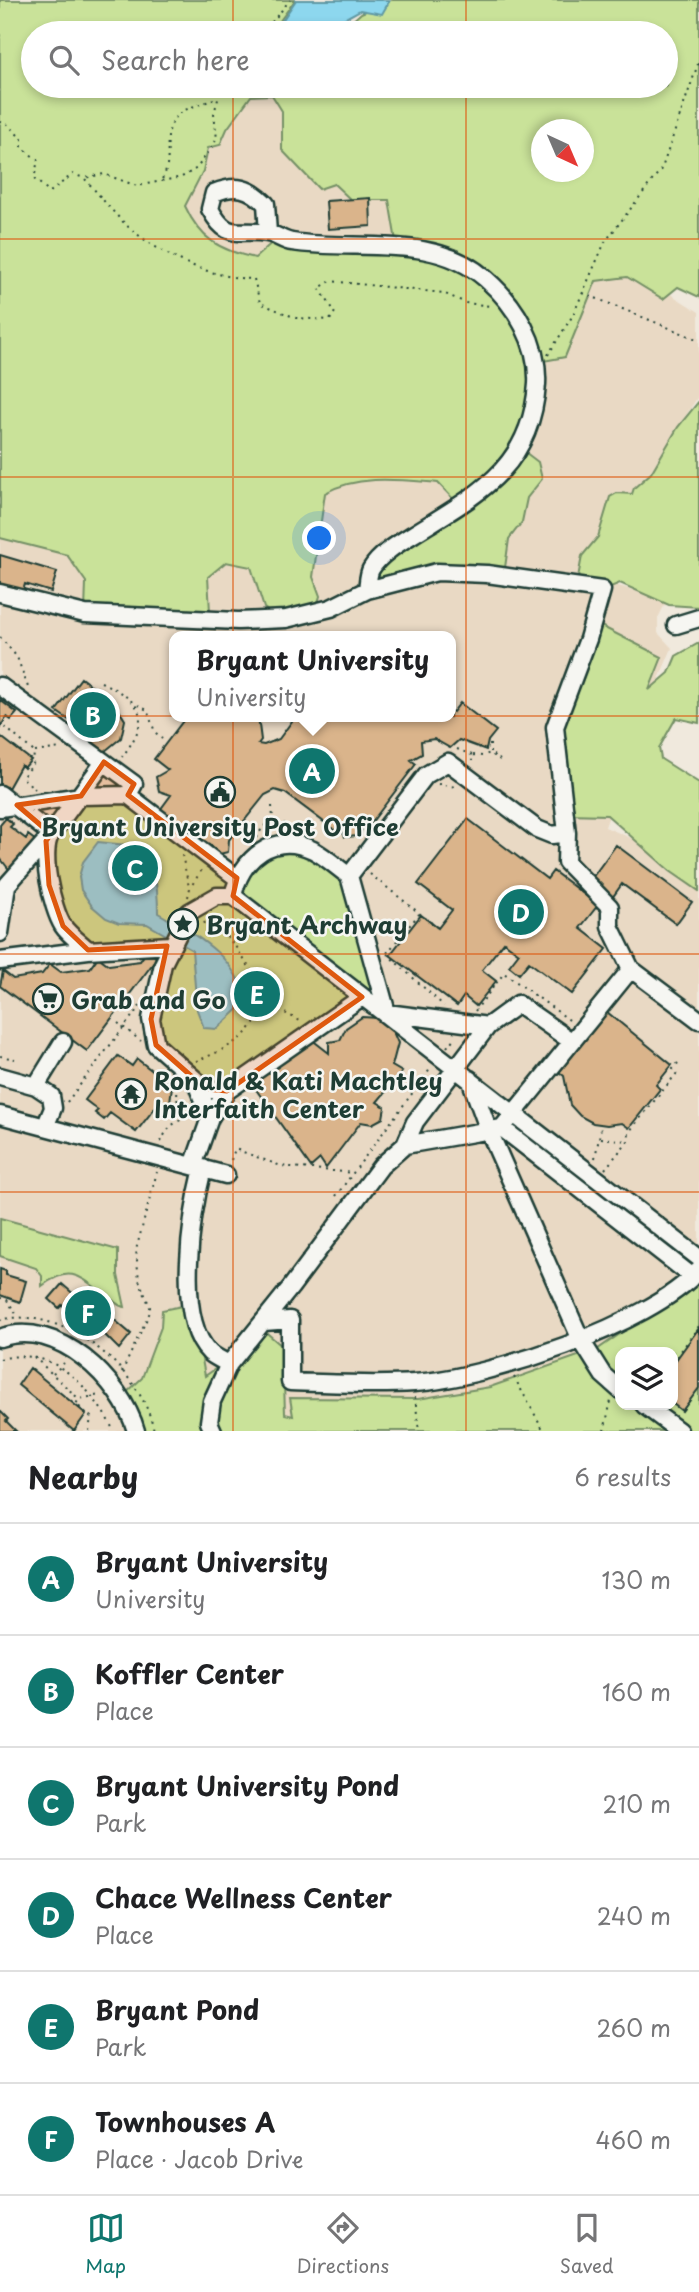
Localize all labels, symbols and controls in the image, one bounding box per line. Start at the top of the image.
search box [21,21,678,98]
text: Search here [101,40,250,79]
icon: search [45,41,83,79]
north arrow [531,119,594,182]
your location [302,521,336,555]
popup [169,631,456,722]
text: Bryant University [196,640,429,679]
text: University [196,679,306,714]
pin: B [70,689,116,741]
pin: A [289,745,335,797]
public building icon: Bryant University Post Office [203,775,237,809]
place label: Bryant University Post Office [41,808,399,844]
pin: C [112,842,158,894]
pin: D [498,886,544,938]
place label: Bryant Archway [206,906,407,942]
place icon: Bryant Archway [166,907,200,941]
pin: E [234,968,280,1020]
place label: Grab and Go [71,981,226,1017]
supermarket icon: Grab and Go [31,982,65,1016]
place label: Ronald & Kati Machtley Interfaith Center [154,1062,442,1126]
temple icon: Ronald & Kati Machtley Interfaith Center [114,1077,148,1111]
pin: F [65,1287,111,1339]
map controls [615,1347,678,1410]
button: layers [615,1347,678,1410]
text: Nearby [28,1454,138,1499]
text: 6 results [575,1459,671,1494]
text: Bryant University [95,1542,328,1581]
text: A [42,1562,60,1597]
text: 130 m [601,1562,671,1597]
text: University [95,1581,205,1616]
text: Koffler Center [95,1654,284,1693]
text: B [43,1674,59,1709]
text: 160 m [602,1674,671,1709]
text: Place [95,1693,154,1728]
text: Bryant University Pond [95,1766,399,1805]
text: C [42,1786,60,1821]
text: 210 m [603,1786,671,1821]
text: Park [95,1805,146,1840]
text: Chace Wellness Center [95,1878,392,1917]
text: D [42,1898,60,1933]
text: 240 m [597,1898,671,1933]
text: Place [95,1917,154,1952]
text: Bryant Pond [95,1990,259,2029]
text: E [44,2010,58,2045]
text: 260 m [596,2010,671,2045]
text: Park [95,2029,146,2064]
text: Townhouses A [95,2102,275,2141]
text: F [44,2122,58,2157]
text: 460 m [596,2122,671,2157]
text: Place · Jacob Drive [95,2141,303,2176]
tab: Map [85,2209,126,2279]
tab: Directions [297,2209,389,2279]
tab: Saved [560,2209,614,2279]

